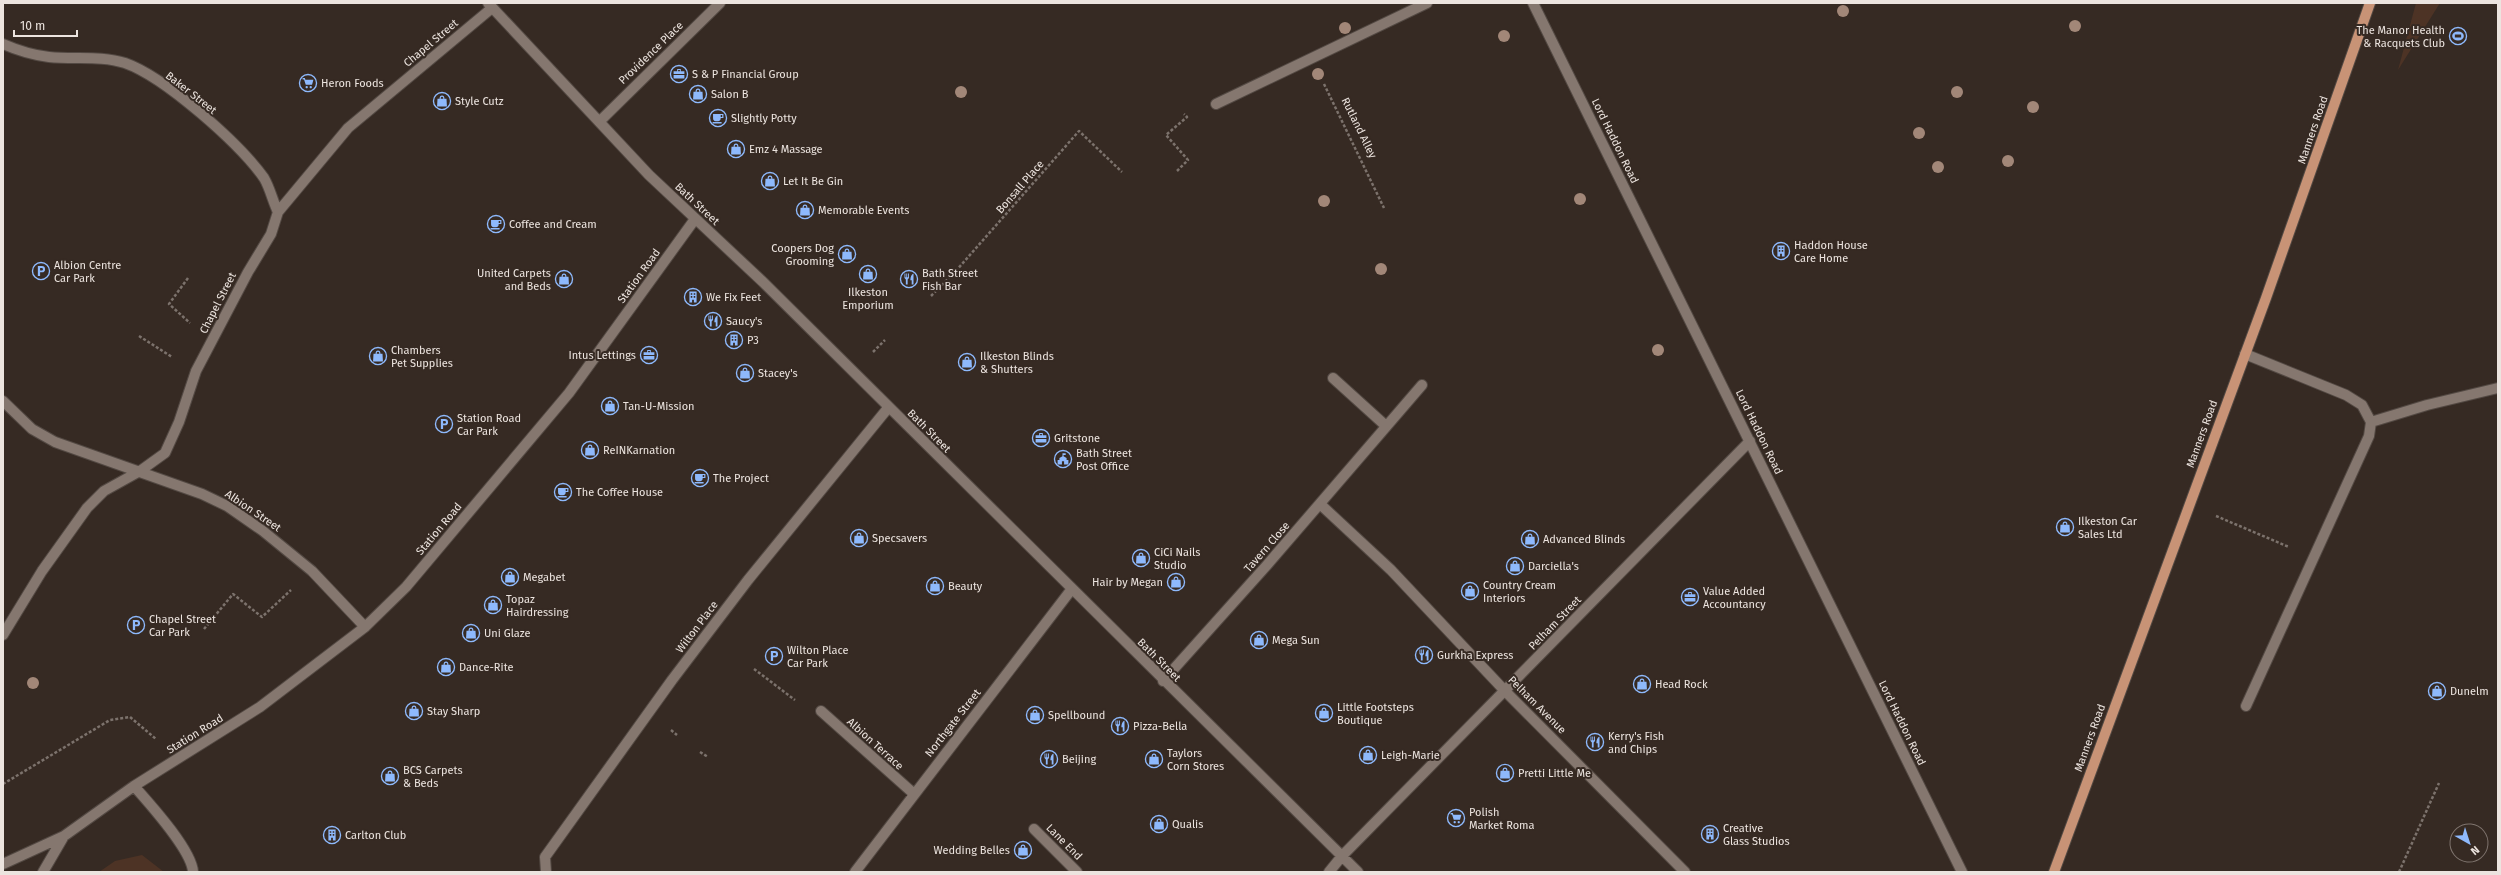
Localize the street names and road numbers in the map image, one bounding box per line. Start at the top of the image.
street label: Chapel Street [401,16,461,70]
street label: Providence Place [616,19,686,87]
street label: Baker Street [163,69,219,117]
street label: Manners Road [2295,94,2331,166]
street label: Rutland Alley [1339,95,1380,161]
street label: Lord Haddon Road [1589,96,1641,186]
street label: Bonsall Place [993,158,1047,216]
street label: Bath Street [672,180,722,228]
street label: Station Road [615,246,663,306]
street label: Chapel Street [197,270,239,336]
street label: Lord Haddon Road [1733,387,1785,477]
street label: Manners Road [2184,398,2220,470]
street label: Bath Street [905,407,953,455]
street label: Albion Street [223,487,284,535]
street label: Station Road [413,500,465,558]
street label: Tavern Close [1242,519,1292,575]
street label: Pelham Street [1526,593,1584,653]
street label: Wilton Place [673,599,721,655]
street label: Bath Street [1135,636,1183,684]
street label: Pelham Avenue [1505,673,1569,737]
street label: Lord Haddon Road [1876,678,1928,768]
street label: Northgate Street [922,686,984,760]
street label: Manners Road [2072,702,2108,774]
street label: Station Road [164,712,226,756]
street label: Albion Terrace [844,715,906,773]
street label: Lane End [1043,821,1085,863]

